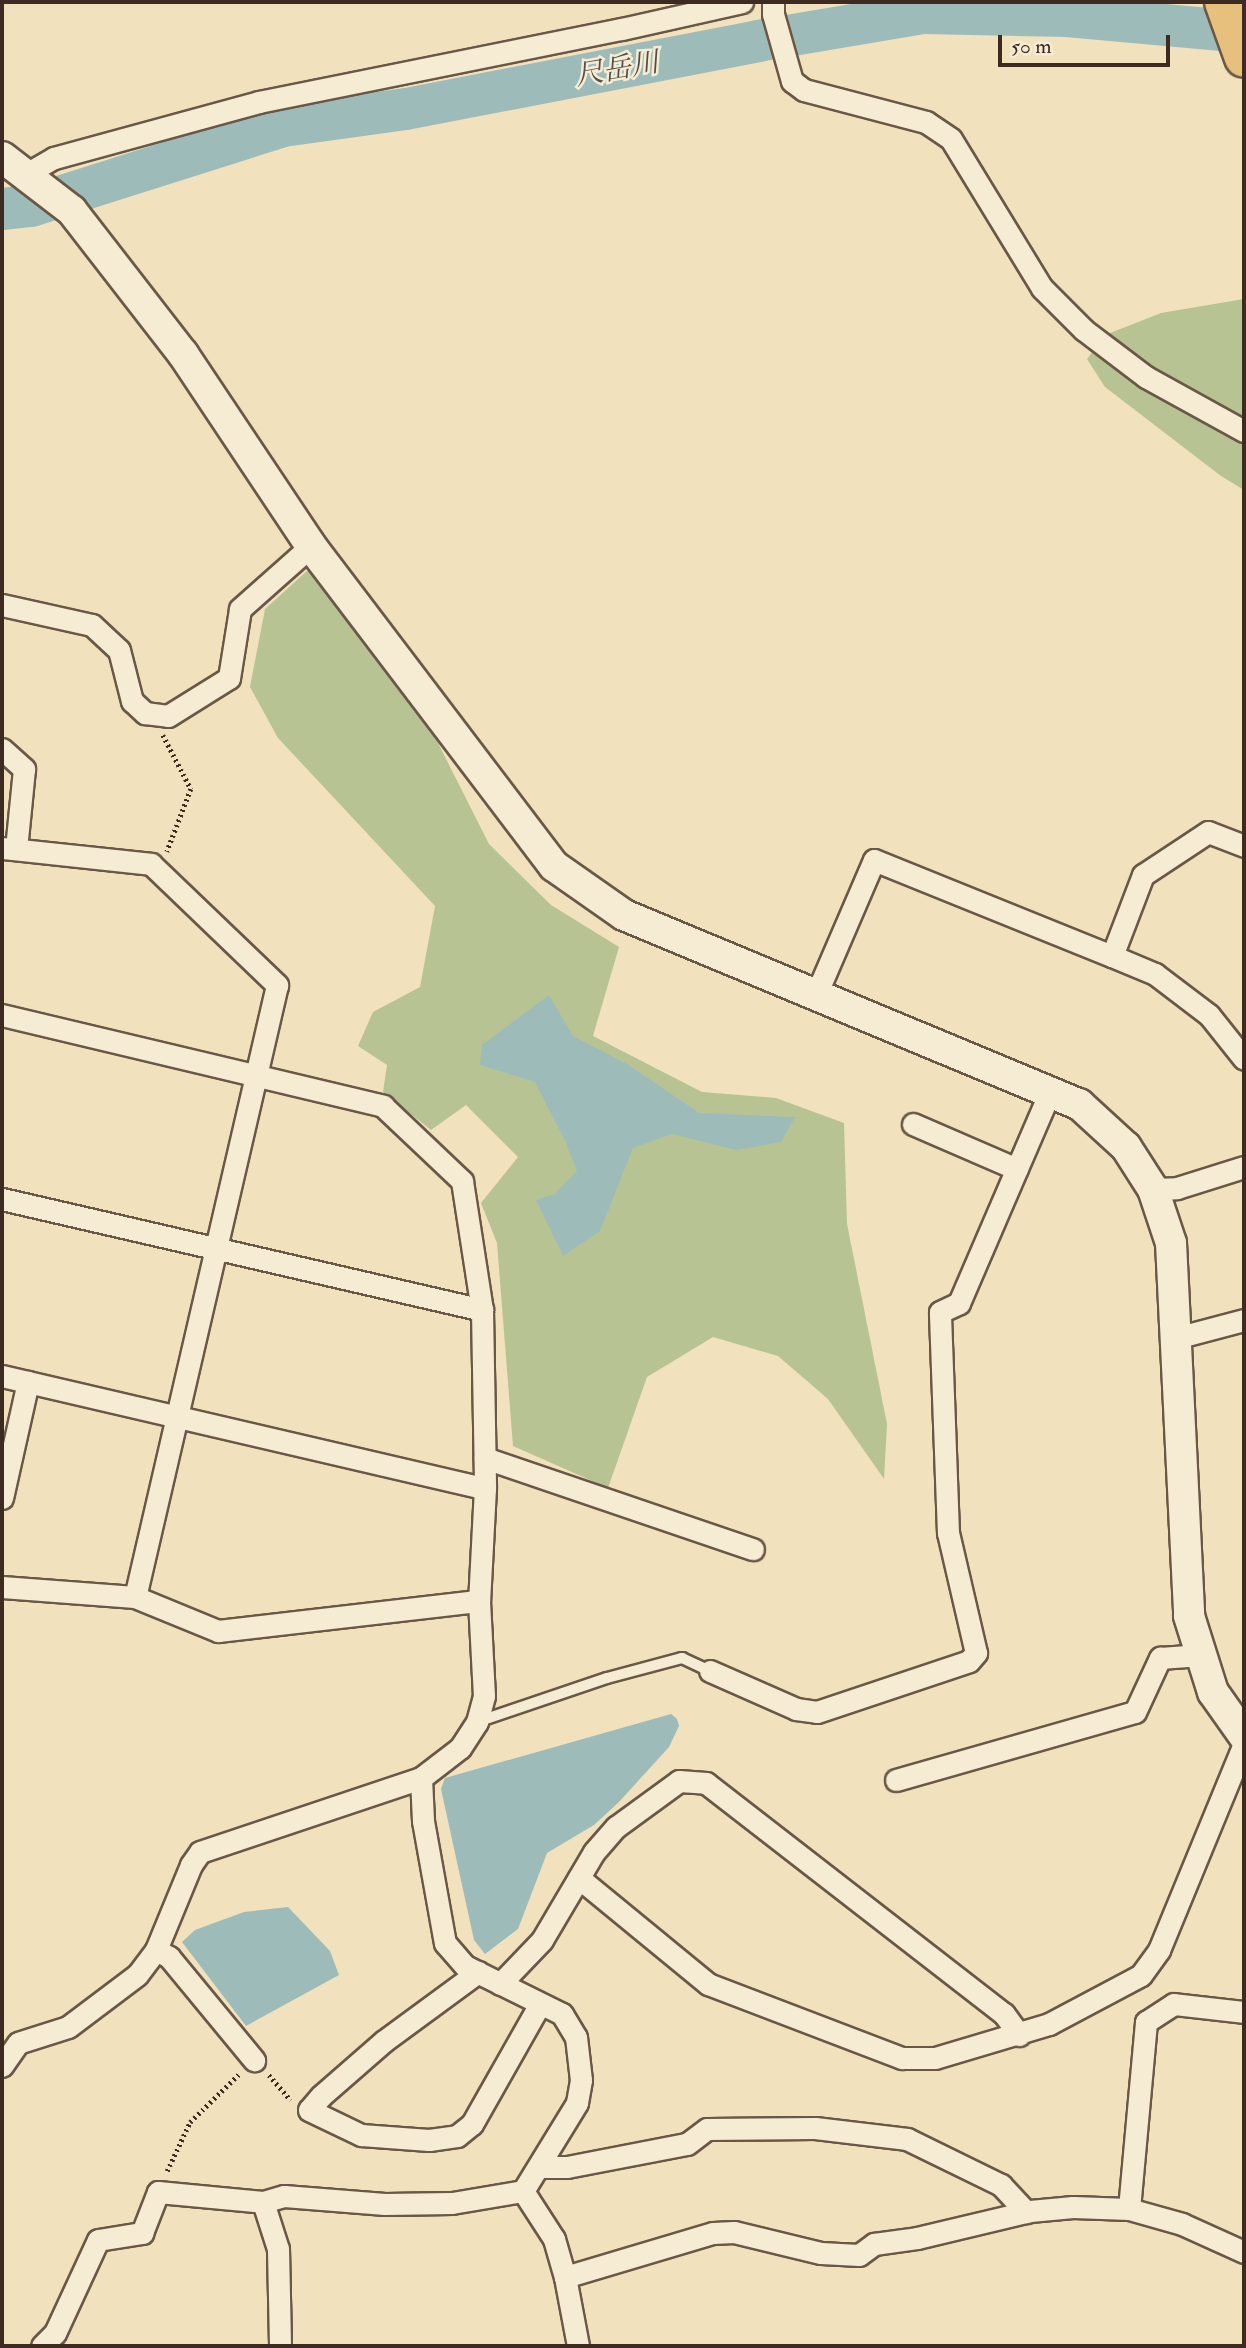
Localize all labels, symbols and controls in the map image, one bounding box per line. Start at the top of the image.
scale bar [1001,21,1172,65]
text: 50 m [1011,33,1052,60]
water label: 尺岳川 [573,46,661,94]

